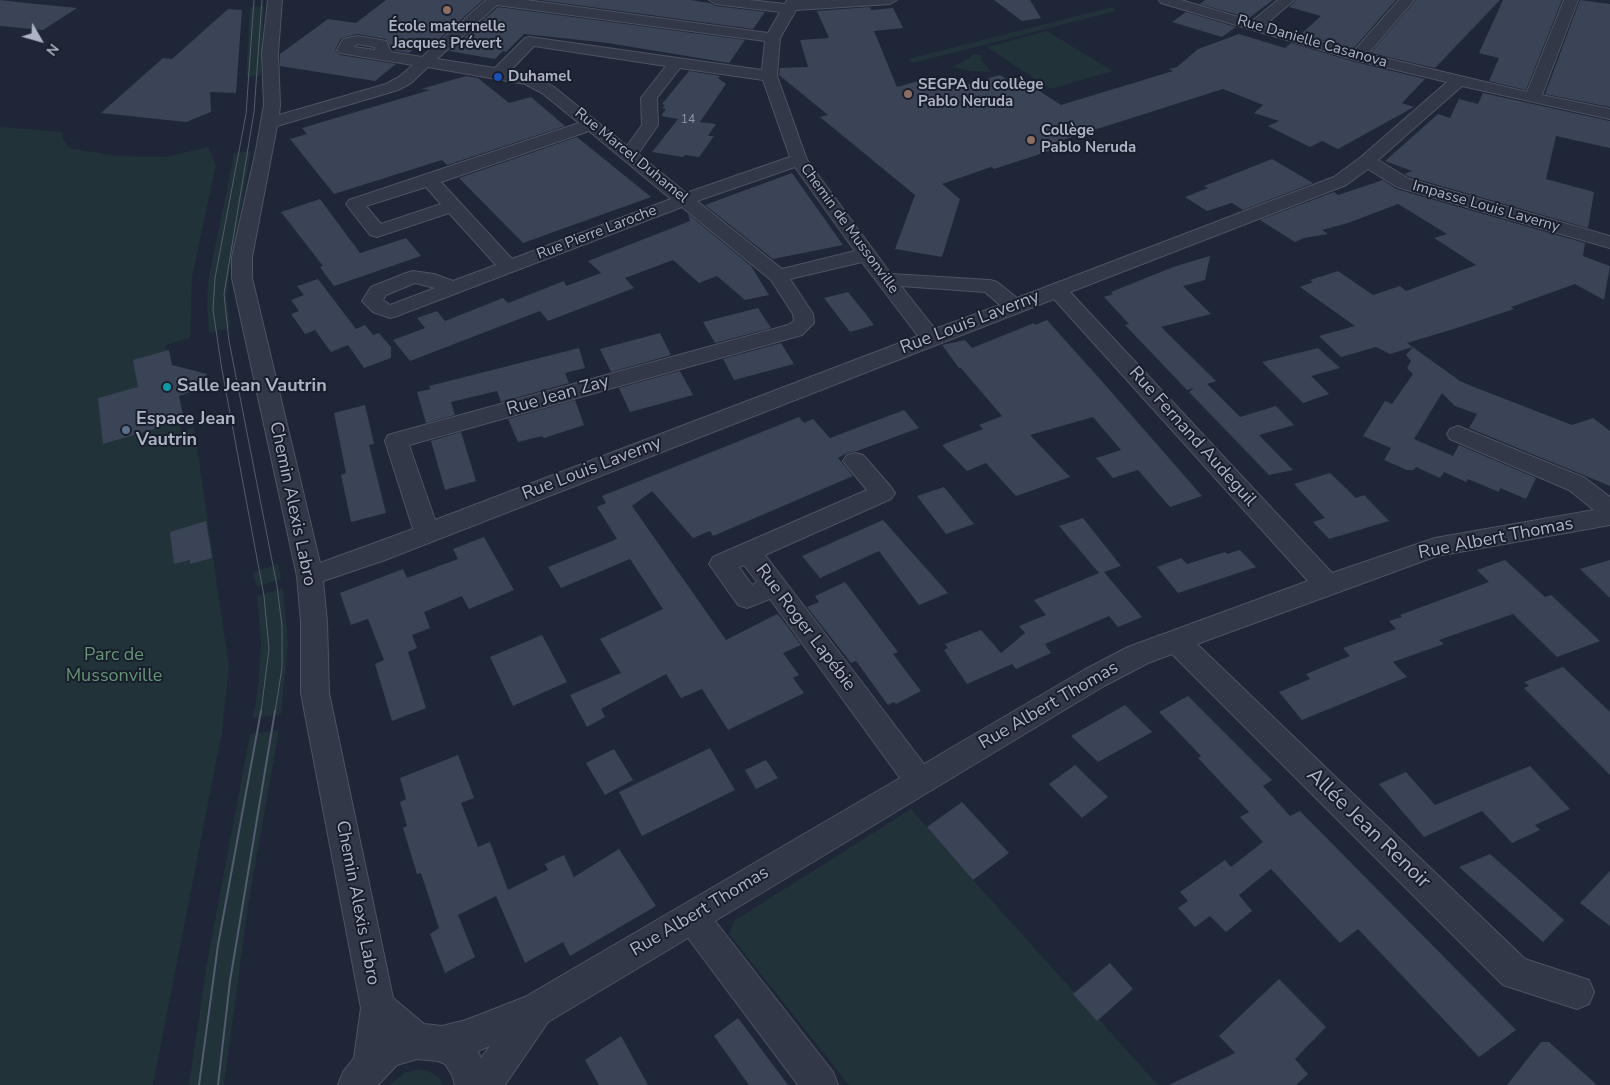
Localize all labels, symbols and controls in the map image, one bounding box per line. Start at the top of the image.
marker: École maternelle Jacques Prévert [441,4,453,16]
street label: Rue Danielle Casanova [1235,12,1389,72]
north arrow [15,15,65,65]
place label: École maternelle Jacques Prévert [389,18,505,53]
text: N [42,40,63,60]
place label: Duhamel [508,68,571,86]
marker: Duhamel [492,71,504,83]
place label: SEGPA du collège Pablo Neruda [918,76,1043,111]
marker: SEGPA du collège Pablo Neruda [902,88,914,100]
street label: Rue Marcel Duhamel [571,105,691,207]
house number: 14 [681,113,695,127]
place label: Collège Pablo Neruda [1041,122,1136,157]
marker: Collège Pablo Neruda [1025,134,1037,146]
street label: Chemin de Mussonville [796,160,902,298]
street label: Impasse Louis Laverny [1410,177,1562,237]
street label: Rue Pierre Laroche [535,202,659,264]
street label: Rue Louis Laverny [897,287,1043,359]
street label: Rue Fernand Audeguil [1124,363,1260,511]
street label: Rue Jean Zay [504,371,612,421]
place label: Salle Jean Vautrin [177,376,327,398]
marker: Salle Jean Vautrin [161,381,173,393]
place label: Espace Jean Vautrin [136,409,236,452]
street label: Chemin Alexis Labro [264,420,320,588]
marker: Espace Jean Vautrin [120,424,132,436]
street label: Rue Louis Laverny [519,433,665,505]
street label: Rue Albert Thomas [1417,513,1575,565]
street label: Rue Roger Lapébie [750,560,860,696]
park label: Parc de Mussonville [66,645,162,688]
street label: Rue Albert Thomas [975,657,1123,755]
street label: Allée Jean Renoir [1301,763,1435,895]
street label: Chemin Alexis Labro [330,819,384,987]
street label: Rue Albert Thomas [627,862,773,962]

